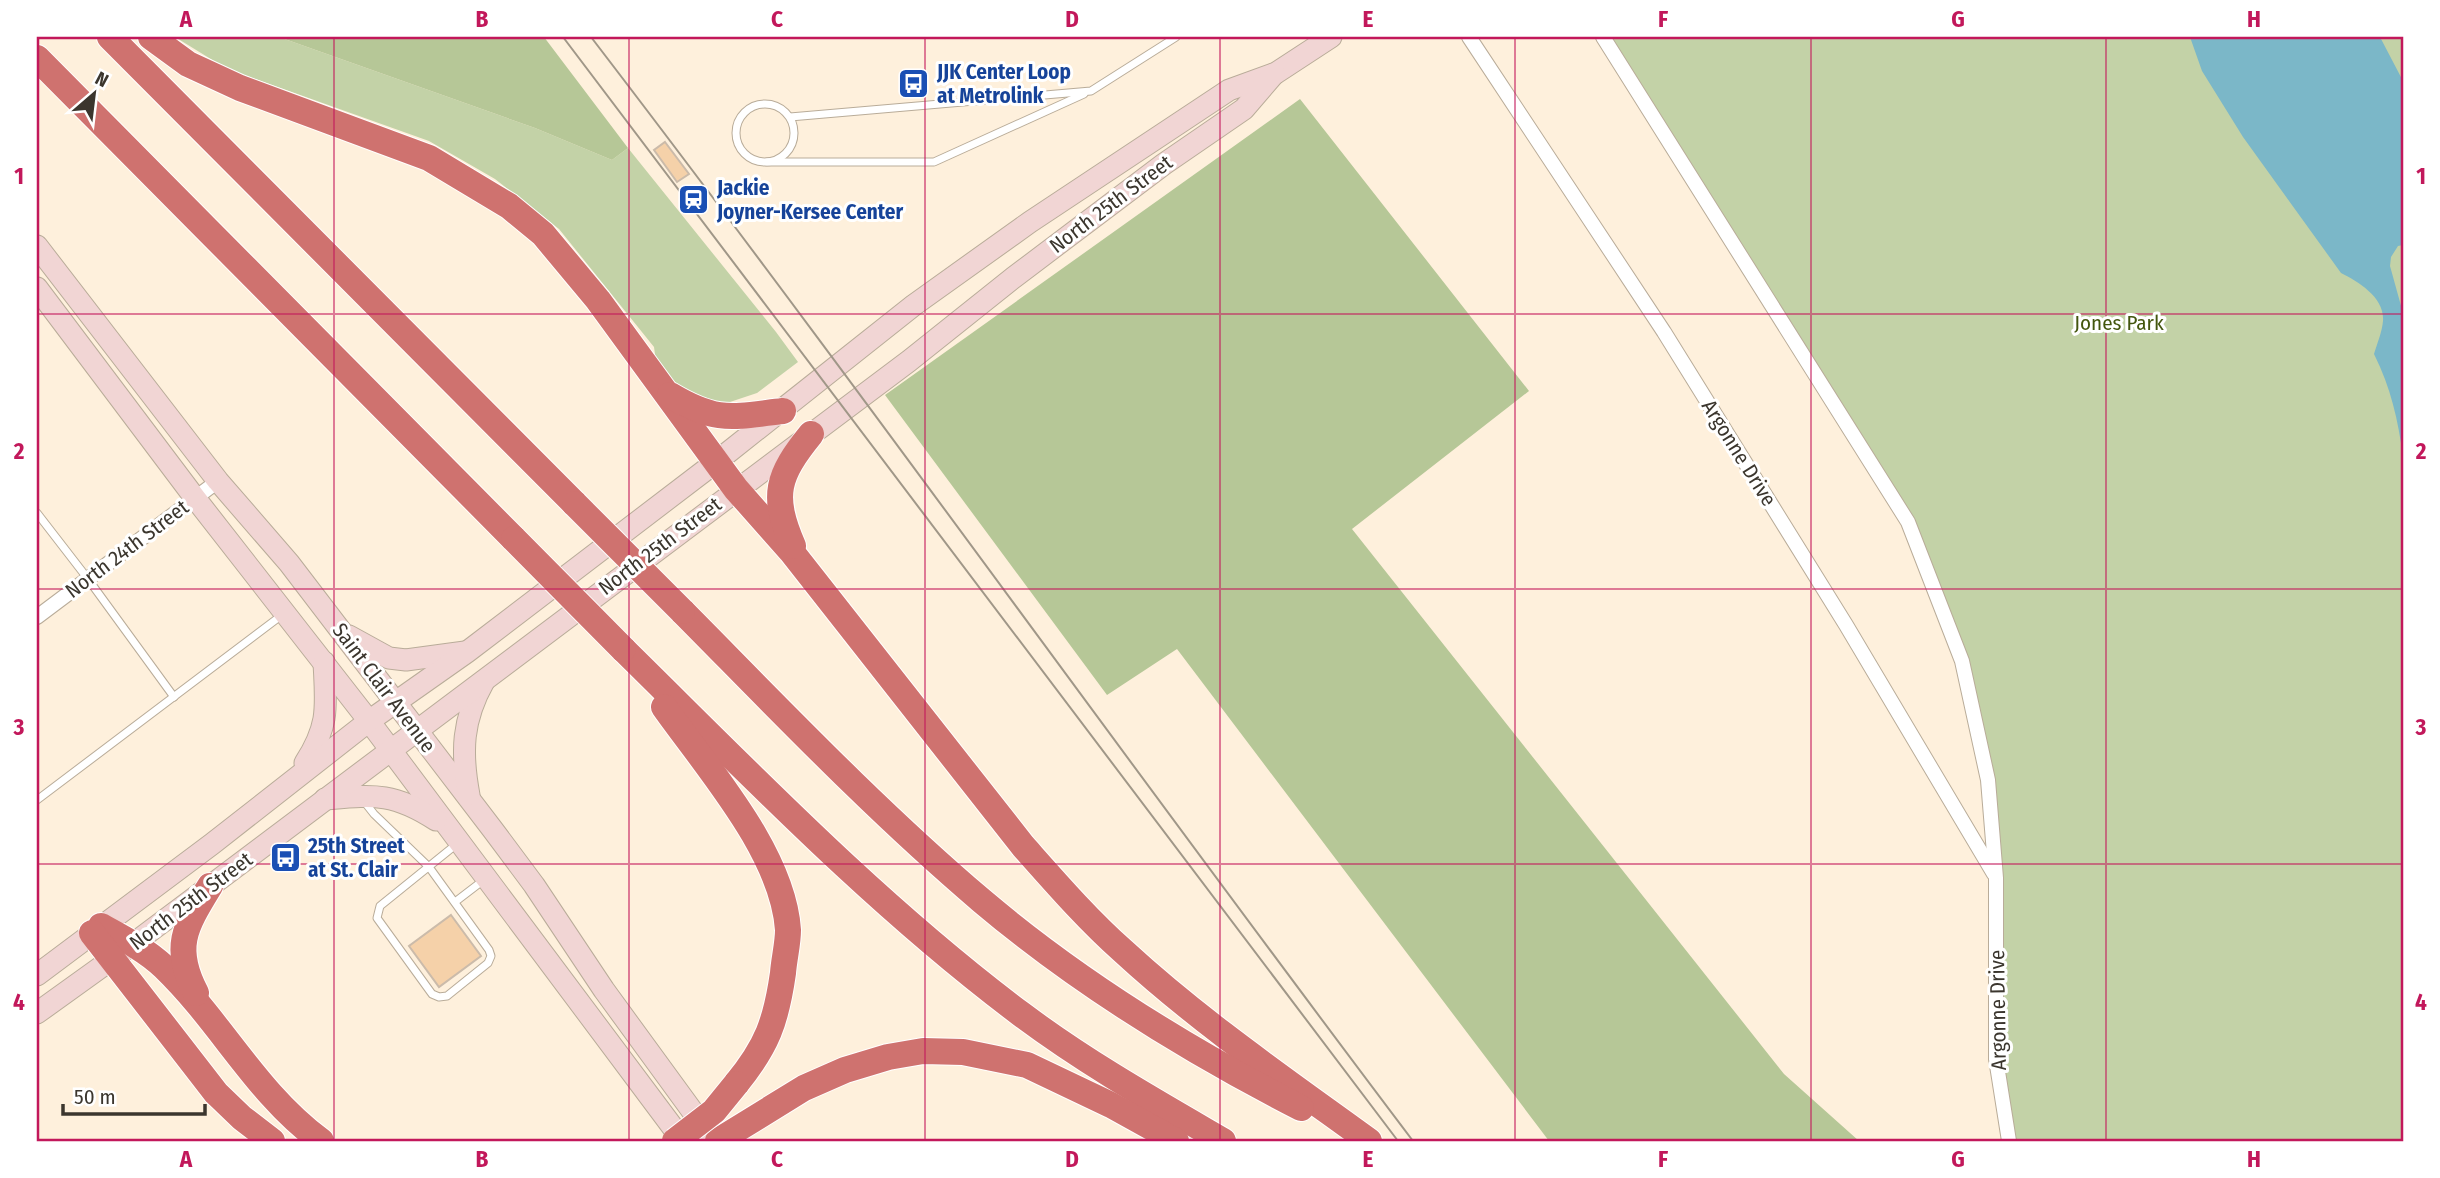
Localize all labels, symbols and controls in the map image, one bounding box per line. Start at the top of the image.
text: A [179,5,193,33]
text: B [476,5,489,33]
text: C [771,5,783,33]
text: D [1065,5,1079,33]
text: E [1363,5,1374,33]
text: F [1658,5,1668,33]
text: G [1951,5,1965,33]
text: H [2247,5,2261,33]
place label: JJK Center Loop at Metrolink [936,59,1071,109]
north arrow [60,60,130,130]
text: N [91,67,112,92]
bus stop icon: JJK Center Loop at Metrolink [897,67,931,101]
street label: North 25th Street [1044,149,1178,259]
text: 1 [14,162,24,190]
text: 1 [2416,162,2426,190]
place label: Jackie Joyner-Kersee Center [716,175,903,225]
station icon: Jackie Joyner-Kersee Center [677,183,711,217]
park label: Jones Park [2074,310,2164,336]
street label: Argonne Drive [1696,395,1782,511]
text: 2 [13,437,25,465]
text: 2 [2415,437,2427,465]
street label: North 25th Street [593,491,727,601]
street label: North 24th Street [60,494,194,604]
street label: Saint Clair Avenue [327,618,441,758]
text: 3 [13,713,25,741]
text: 3 [2415,713,2427,741]
place label: 25th Street at St. Clair [307,833,405,883]
bus stop icon: 25th Street at St. Clair [268,841,302,875]
street label: North 25th Street [124,846,258,956]
street label: Argonne Drive [1984,950,2012,1070]
text: 4 [13,988,25,1016]
text: 4 [2415,988,2427,1016]
scale bar [63,1073,205,1117]
text: 50 m [74,1084,116,1110]
text: A [179,1145,193,1173]
text: B [476,1145,489,1173]
text: C [771,1145,783,1173]
text: D [1065,1145,1079,1173]
text: E [1363,1145,1374,1173]
text: F [1658,1145,1668,1173]
text: G [1951,1145,1965,1173]
text: H [2247,1145,2261,1173]

